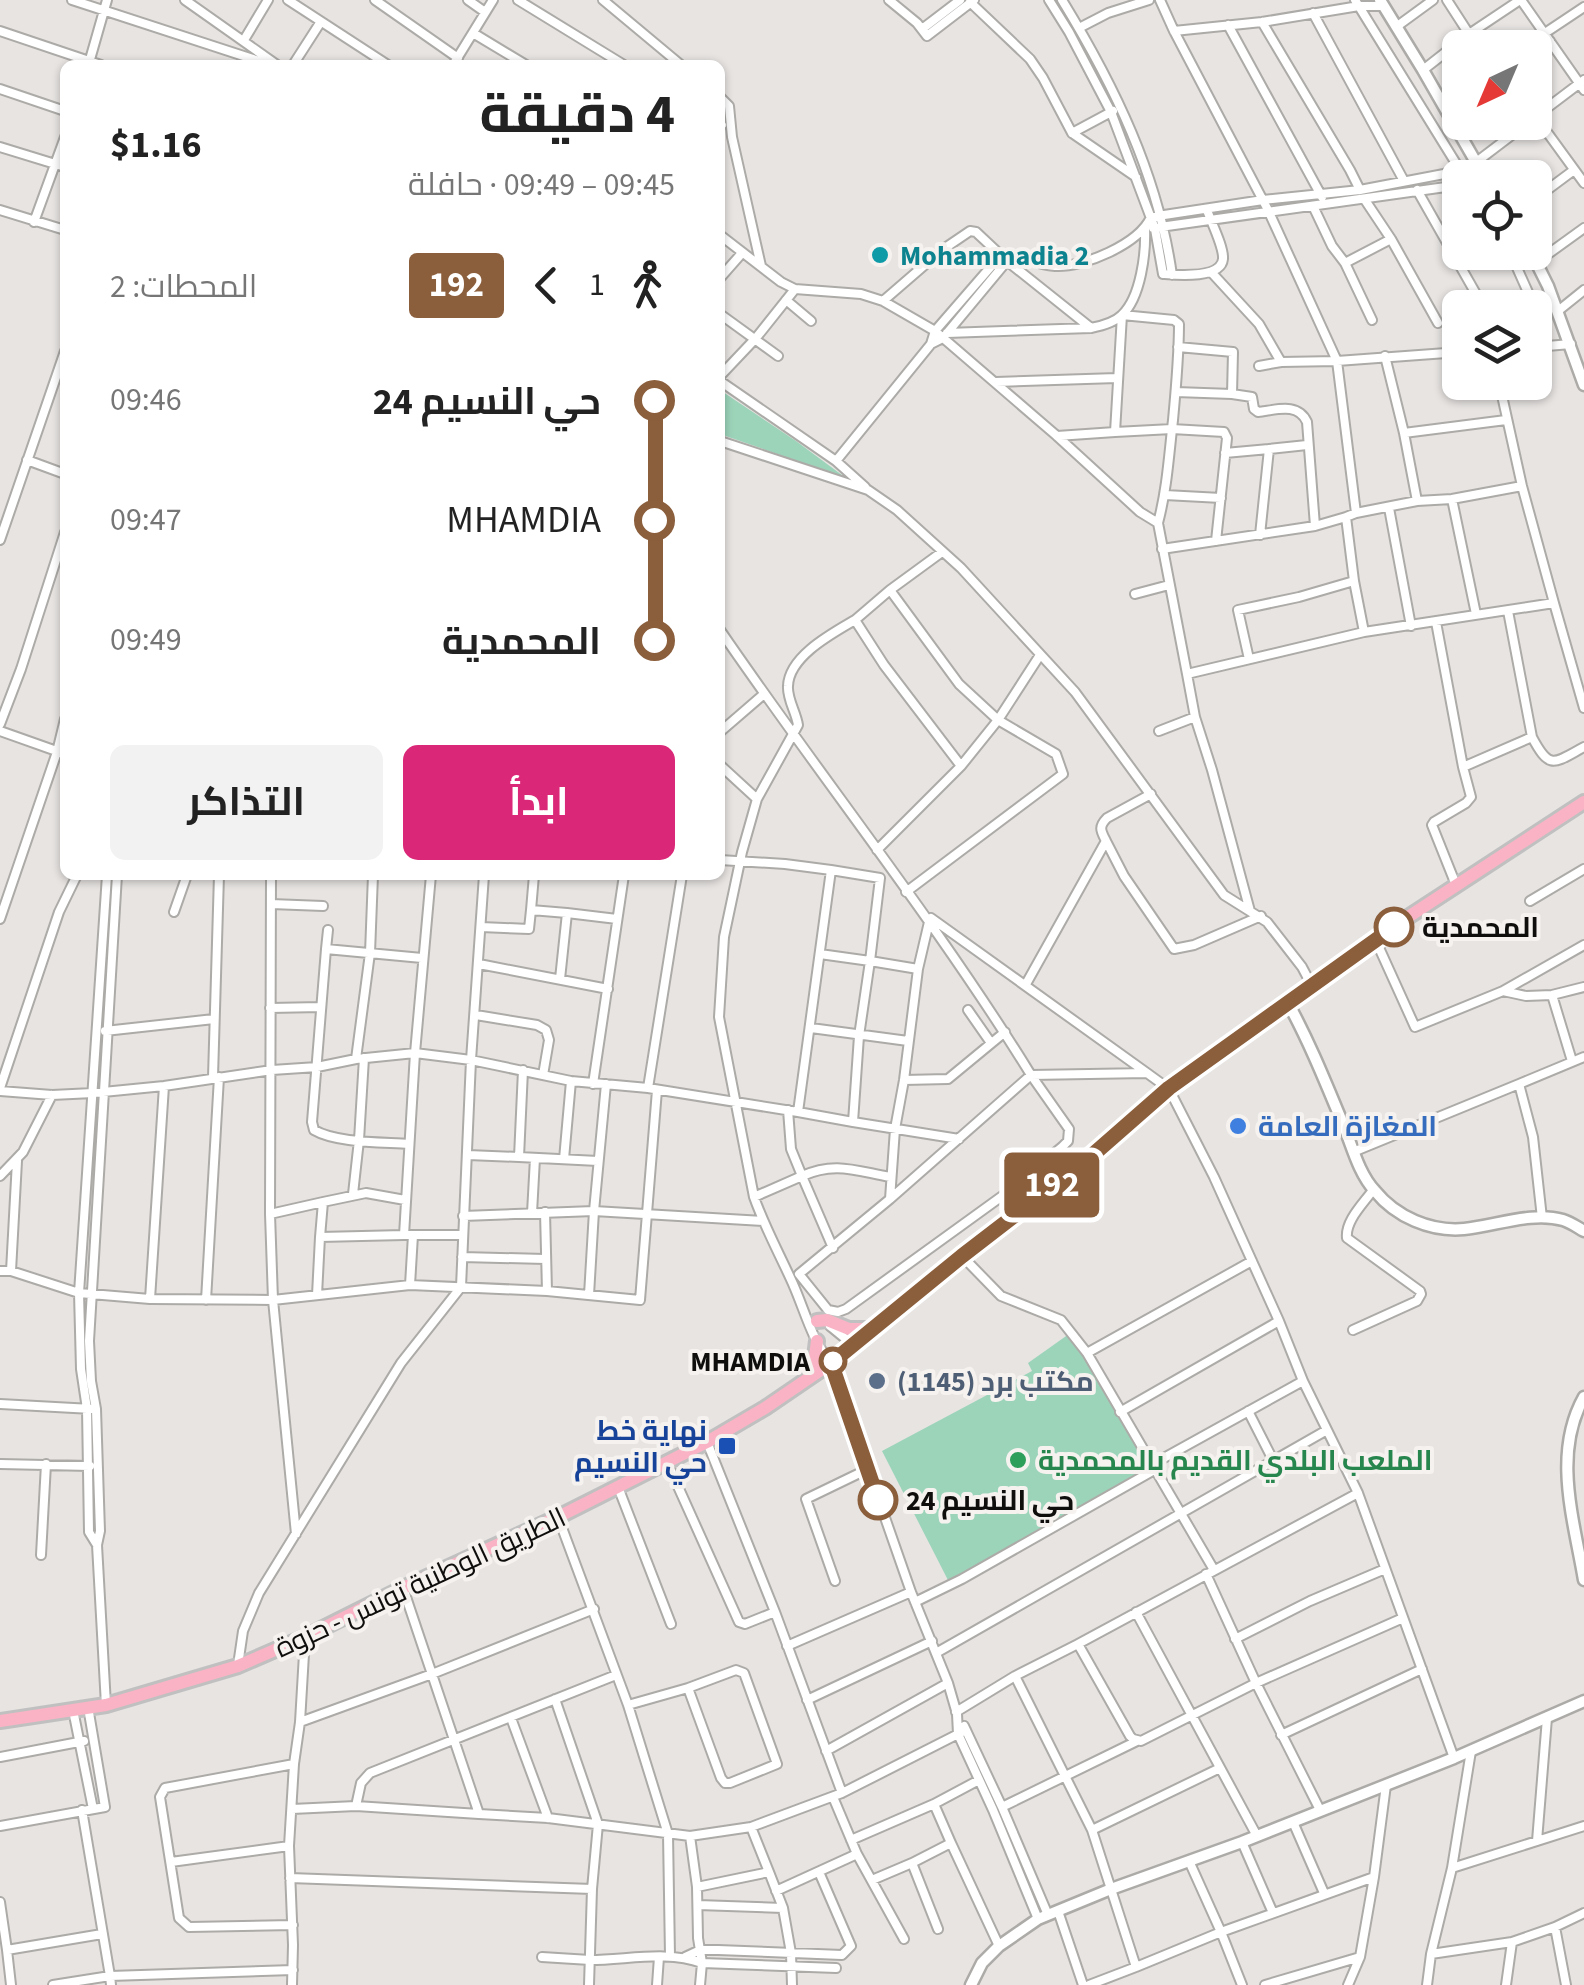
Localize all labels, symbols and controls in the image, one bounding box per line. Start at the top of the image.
north arrow [1442,30,1552,140]
map controls [1442,30,1552,400]
text: 4 دقيقة [479,76,675,154]
text: $1.16 [110,118,202,172]
button: locate [1442,160,1552,270]
text: 09:45 – 09:49 · حافلة [408,162,675,208]
place label: Mohammadia 2 [900,236,1089,276]
marker: Mohammadia 2 [869,244,891,266]
icon: back [519,258,574,313]
icon: walk [620,258,675,313]
text: 192 [429,260,484,310]
text: 1 [589,262,605,308]
text: المحطات: 2 [110,264,257,310]
button: layers [1442,290,1552,400]
text: حي النسيم 24 [373,375,601,429]
text: 09:46 [110,377,182,423]
text: MHAMDIA [446,493,601,547]
text: 09:47 [110,497,182,543]
text: المحمدية [442,615,601,669]
text: 09:49 [110,617,182,663]
button: التذاكر [110,745,383,860]
button: ابدأ [403,745,675,860]
marker: المحمدية [1375,908,1413,946]
place label: المحمدية [1422,908,1539,948]
place label: المغازة العامة [1258,1107,1437,1147]
marker: المغازة العامة [1227,1115,1249,1137]
line badge: 192 [994,1152,1110,1218]
text: 192 [1024,1160,1080,1210]
place label: MHAMDIA [690,1342,811,1382]
marker: MHAMDIA [820,1348,846,1374]
place label: مكتب برد (1145) [897,1362,1094,1402]
marker: مكتب برد (1145) [866,1370,888,1392]
place label: نهاية خط حي النسيم [574,1411,707,1485]
marker: نهاية خط حي النسيم [716,1435,738,1457]
place label: الملعب البلدي القديم بالمحمدية [1038,1441,1432,1483]
marker: الملعب البلدي القديم بالمحمدية [1007,1449,1029,1471]
marker: حي النسيم 24 [859,1481,897,1519]
place label: حي النسيم 24 [906,1481,1074,1523]
street label: الطريق الوطنية تونس - حزوة [268,1498,573,1668]

